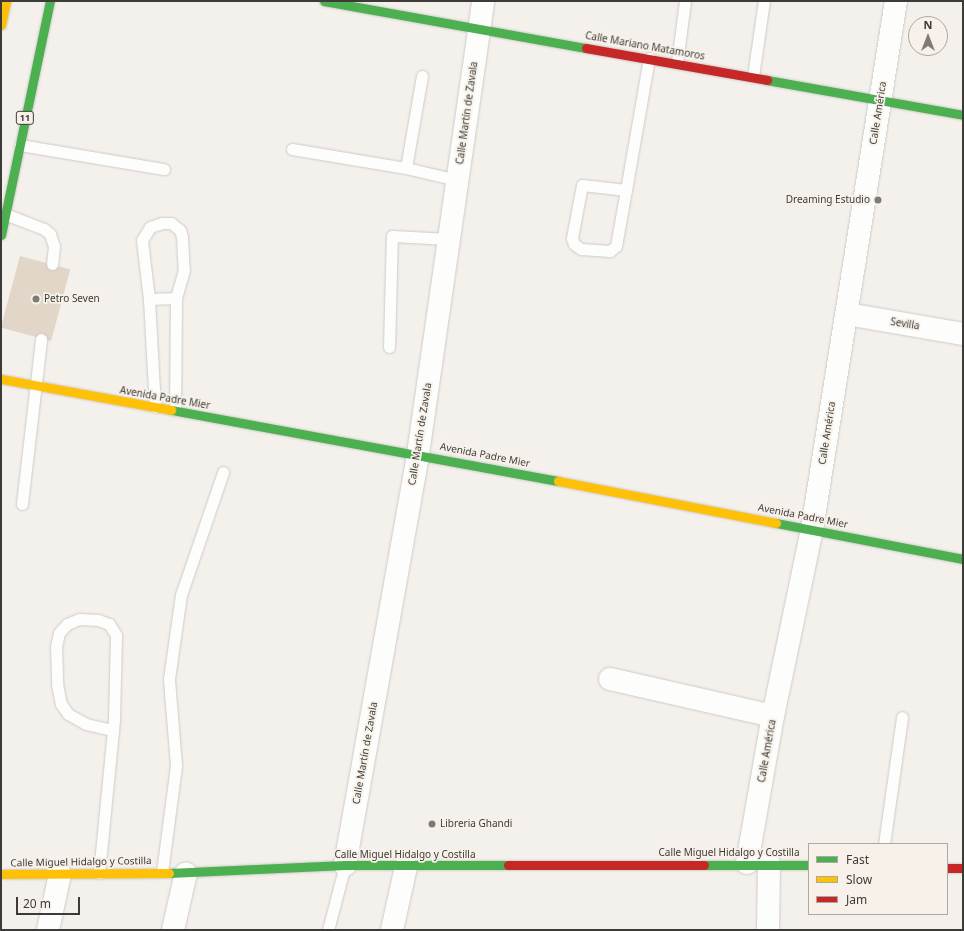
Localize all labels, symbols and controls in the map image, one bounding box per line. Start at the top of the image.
north arrow [908,16,948,56]
text: N [924,17,932,32]
street label: Calle Mariano Matamoros [584,30,706,62]
street label: Calle Martín de Zavala [454,61,480,165]
street label: Calle América [867,81,889,145]
road number: 11 [15,111,35,125]
place label: Dreaming Estudio [786,194,870,206]
marker: Dreaming Estudio [873,195,883,205]
place label: Petro Seven [44,293,100,305]
marker: Petro Seven [31,294,41,304]
street label: Sevilla [890,316,920,332]
street label: Calle Martín de Zavala [406,382,434,486]
street label: Avenida Padre Mier [119,384,211,412]
street label: Calle América [816,401,838,465]
street label: Avenida Padre Mier [439,440,531,470]
street label: Avenida Padre Mier [757,501,849,531]
street label: Calle Martín de Zavala [350,701,380,805]
street label: Calle América [756,719,778,783]
place label: Libreria Ghandi [440,818,512,830]
marker: Libreria Ghandi [427,819,437,829]
legend [808,843,948,915]
street label: Calle Miguel Hidalgo y Costilla [658,847,800,859]
street label: Calle Miguel Hidalgo y Costilla [334,849,476,861]
text: Fast [846,851,869,868]
street label: Calle Miguel Hidalgo y Costilla [10,855,152,869]
text: Slow [846,871,872,888]
scale bar [18,889,82,915]
text: Jam [846,891,867,908]
text: 20 m [23,895,51,912]

